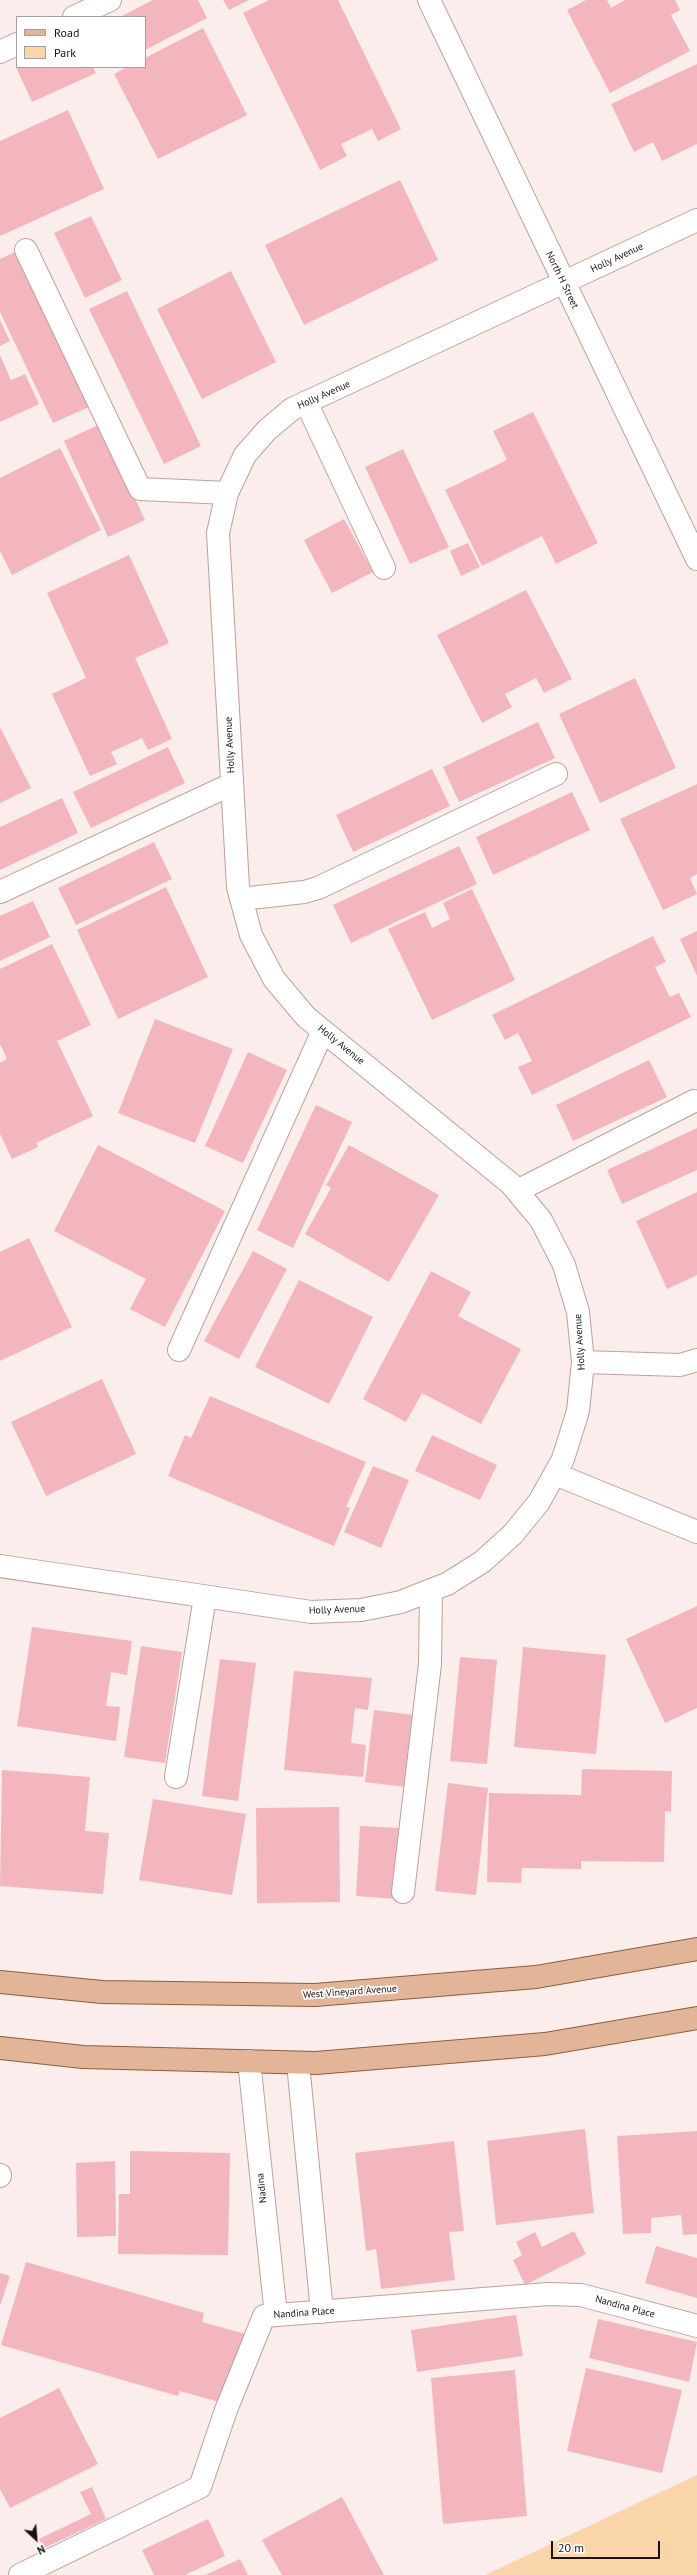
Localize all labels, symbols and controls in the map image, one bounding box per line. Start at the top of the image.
legend [16,16,146,68]
text: Road [54,25,79,40]
text: Park [54,45,76,60]
street label: Holly Avenue [589,241,645,275]
street label: North H Street [543,249,581,311]
street label: Holly Avenue [296,378,352,412]
street label: Holly Avenue [223,716,237,774]
street label: Holly Avenue [315,1023,367,1067]
street label: Holly Avenue [572,1313,588,1371]
street label: Holly Avenue [309,1603,365,1617]
street label: West Vineyard Avenue [303,1983,397,2001]
street label: Nadina [254,2172,270,2204]
street label: Nandina Place [594,2293,656,2321]
street label: Nandina Place [273,2305,335,2321]
north arrow [16,2519,56,2559]
scale bar [553,2533,662,2559]
text: 20 m [558,2540,584,2555]
text: N [35,2542,48,2558]

